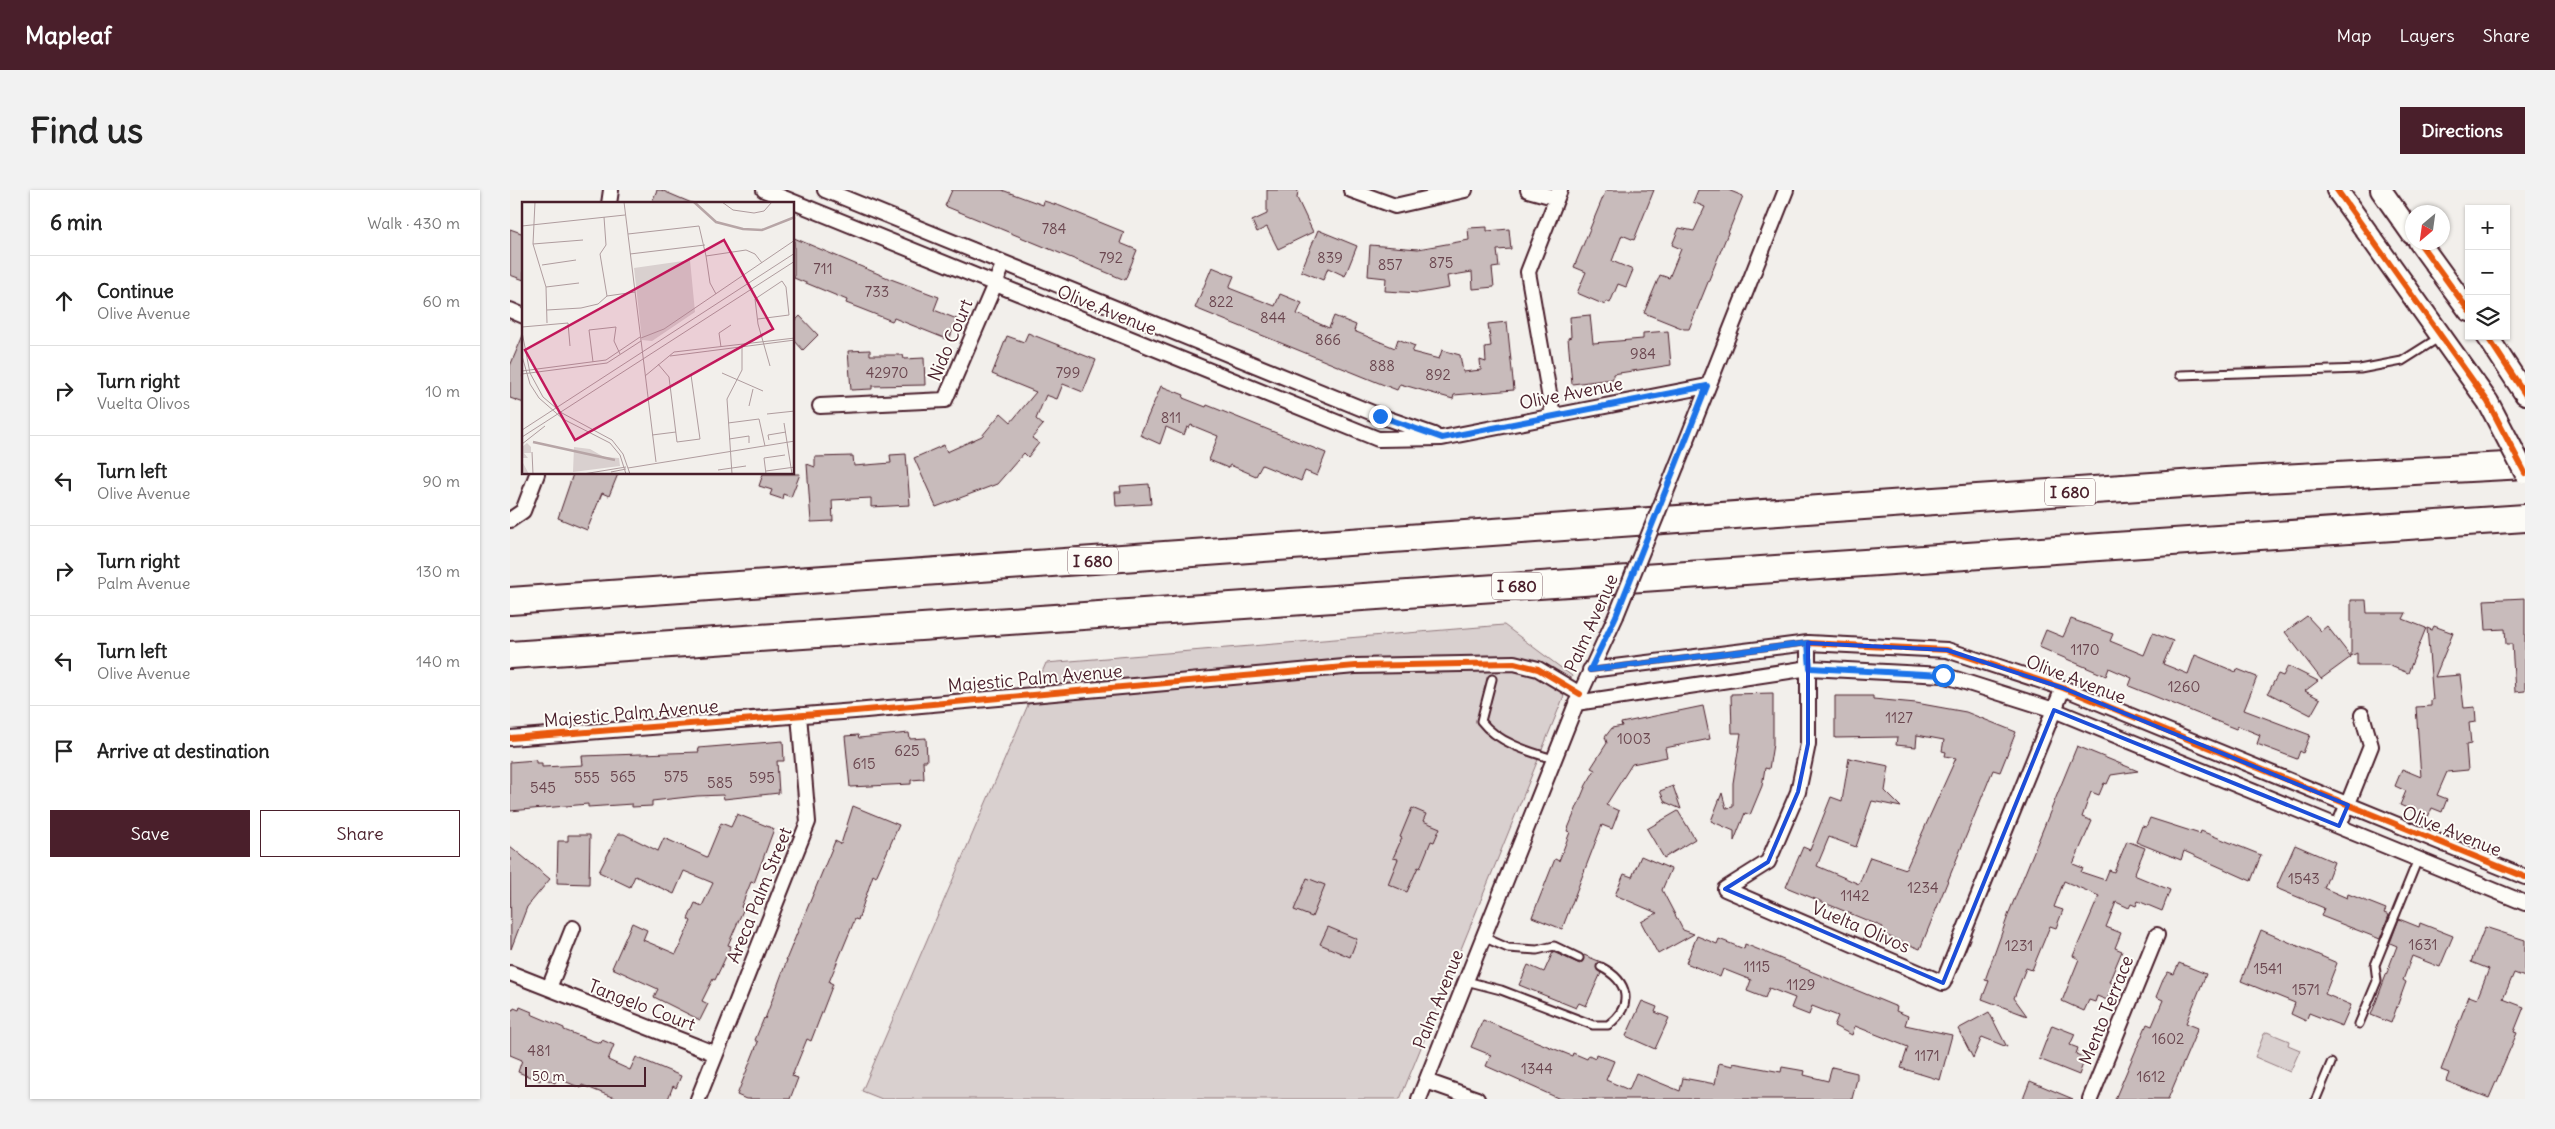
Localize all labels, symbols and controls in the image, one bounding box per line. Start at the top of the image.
text: Mapleaf [25,20,112,50]
text: Map [2336,24,2371,47]
text: Layers [2399,24,2455,47]
text: Share [2483,24,2530,47]
button: Directions [2400,107,2525,154]
text: Find us [30,108,143,152]
inset map [522,202,795,475]
north arrow [2405,205,2450,250]
map controls [2465,205,2510,340]
button: + [2465,205,2510,250]
text: 6 min [50,209,102,236]
text: Walk · 430 m [367,213,460,233]
house number: 784 [1042,219,1067,238]
house number: 792 [1099,248,1123,267]
house number: 839 [1317,248,1343,267]
button: − [2465,250,2510,295]
house number: 875 [1429,253,1453,272]
house number: 857 [1378,255,1402,274]
house number: 711 [813,259,833,278]
text: Continue [97,279,174,303]
street label: Olive Avenue [1054,280,1160,340]
house number: 733 [865,282,889,301]
icon: ahead [50,287,78,315]
text: 60 m [422,291,460,311]
house number: 822 [1208,292,1234,311]
street label: Nido Court [922,295,978,385]
button: layers [2465,295,2510,340]
text: Olive Avenue [97,303,190,323]
house number: 844 [1260,308,1286,327]
house number: 866 [1315,330,1341,349]
house number: 984 [1630,344,1656,363]
house number: 888 [1369,356,1395,375]
house number: 42970 [866,363,908,382]
house number: 799 [1056,363,1080,382]
house number: 892 [1425,365,1451,384]
text: Turn right [97,369,180,393]
street label: Olive Avenue [1517,372,1625,414]
icon: right [50,377,78,405]
text: 10 m [425,381,460,401]
text: Vuelta Olivos [97,393,190,413]
route end [1369,405,1392,428]
house number: 811 [1161,408,1181,427]
text: Turn left [97,459,167,483]
icon: left [50,467,78,495]
text: 90 m [422,471,460,491]
road number: I 680 [2045,478,2095,506]
text: Olive Avenue [97,483,190,503]
road number: I 680 [1068,548,1118,574]
text: Turn right [97,549,180,573]
icon: right [50,557,78,585]
text: 130 m [416,561,460,581]
street label: Palm Avenue [1559,570,1623,676]
road number: I 680 [1492,572,1542,600]
text: Palm Avenue [97,573,190,593]
text: Turn left [97,639,167,663]
house number: 1170 [2070,640,2100,659]
icon: left [50,647,78,675]
street label: Olive Avenue [2023,649,2129,709]
text: 140 m [416,651,460,671]
street label: Majestic Palm Avenue [947,659,1123,697]
text: Olive Avenue [97,663,190,683]
route start [1932,664,1955,687]
house number: 1260 [2168,677,2200,696]
street label: Majestic Palm Avenue [543,694,719,732]
house number: 1127 [1885,708,1913,727]
house number: 1003 [1617,729,1651,748]
icon: arrive [50,737,78,765]
text: Arrive at destination [97,739,270,763]
house number: 625 [894,741,920,760]
house number: 615 [852,754,876,773]
house number: 565 [610,767,636,786]
house number: 575 [664,767,688,786]
house number: 555 [574,768,600,787]
house number: 595 [749,768,775,787]
house number: 585 [707,773,733,792]
house number: 545 [530,778,556,797]
street label: Olive Avenue [2399,801,2505,861]
button: Save [50,810,250,857]
button: Share [260,810,460,857]
street label: Areca Palm Street [721,824,797,966]
house number: 1543 [2288,869,2320,888]
house number: 1234 [1907,878,1939,897]
house number: 1142 [1841,886,1869,905]
street label: Vuelta Olivos [1808,896,1914,958]
house number: 1631 [2409,935,2437,954]
house number: 1231 [2005,936,2033,955]
street label: Palm Avenue [1408,946,1468,1052]
street label: Mento Terrace [2074,952,2138,1068]
house number: 1115 [1744,957,1770,976]
house number: 1541 [2253,959,2283,978]
street label: Tangelo Court [585,974,699,1036]
house number: 1129 [1787,975,1815,994]
house number: 1571 [2292,980,2320,999]
house number: 1602 [2152,1029,2184,1048]
house number: 481 [527,1041,551,1060]
house number: 1171 [1914,1046,1940,1065]
house number: 1344 [1521,1059,1553,1078]
scale bar [525,1064,646,1087]
text: 50 m [532,1067,565,1085]
house number: 1612 [2137,1067,2165,1086]

